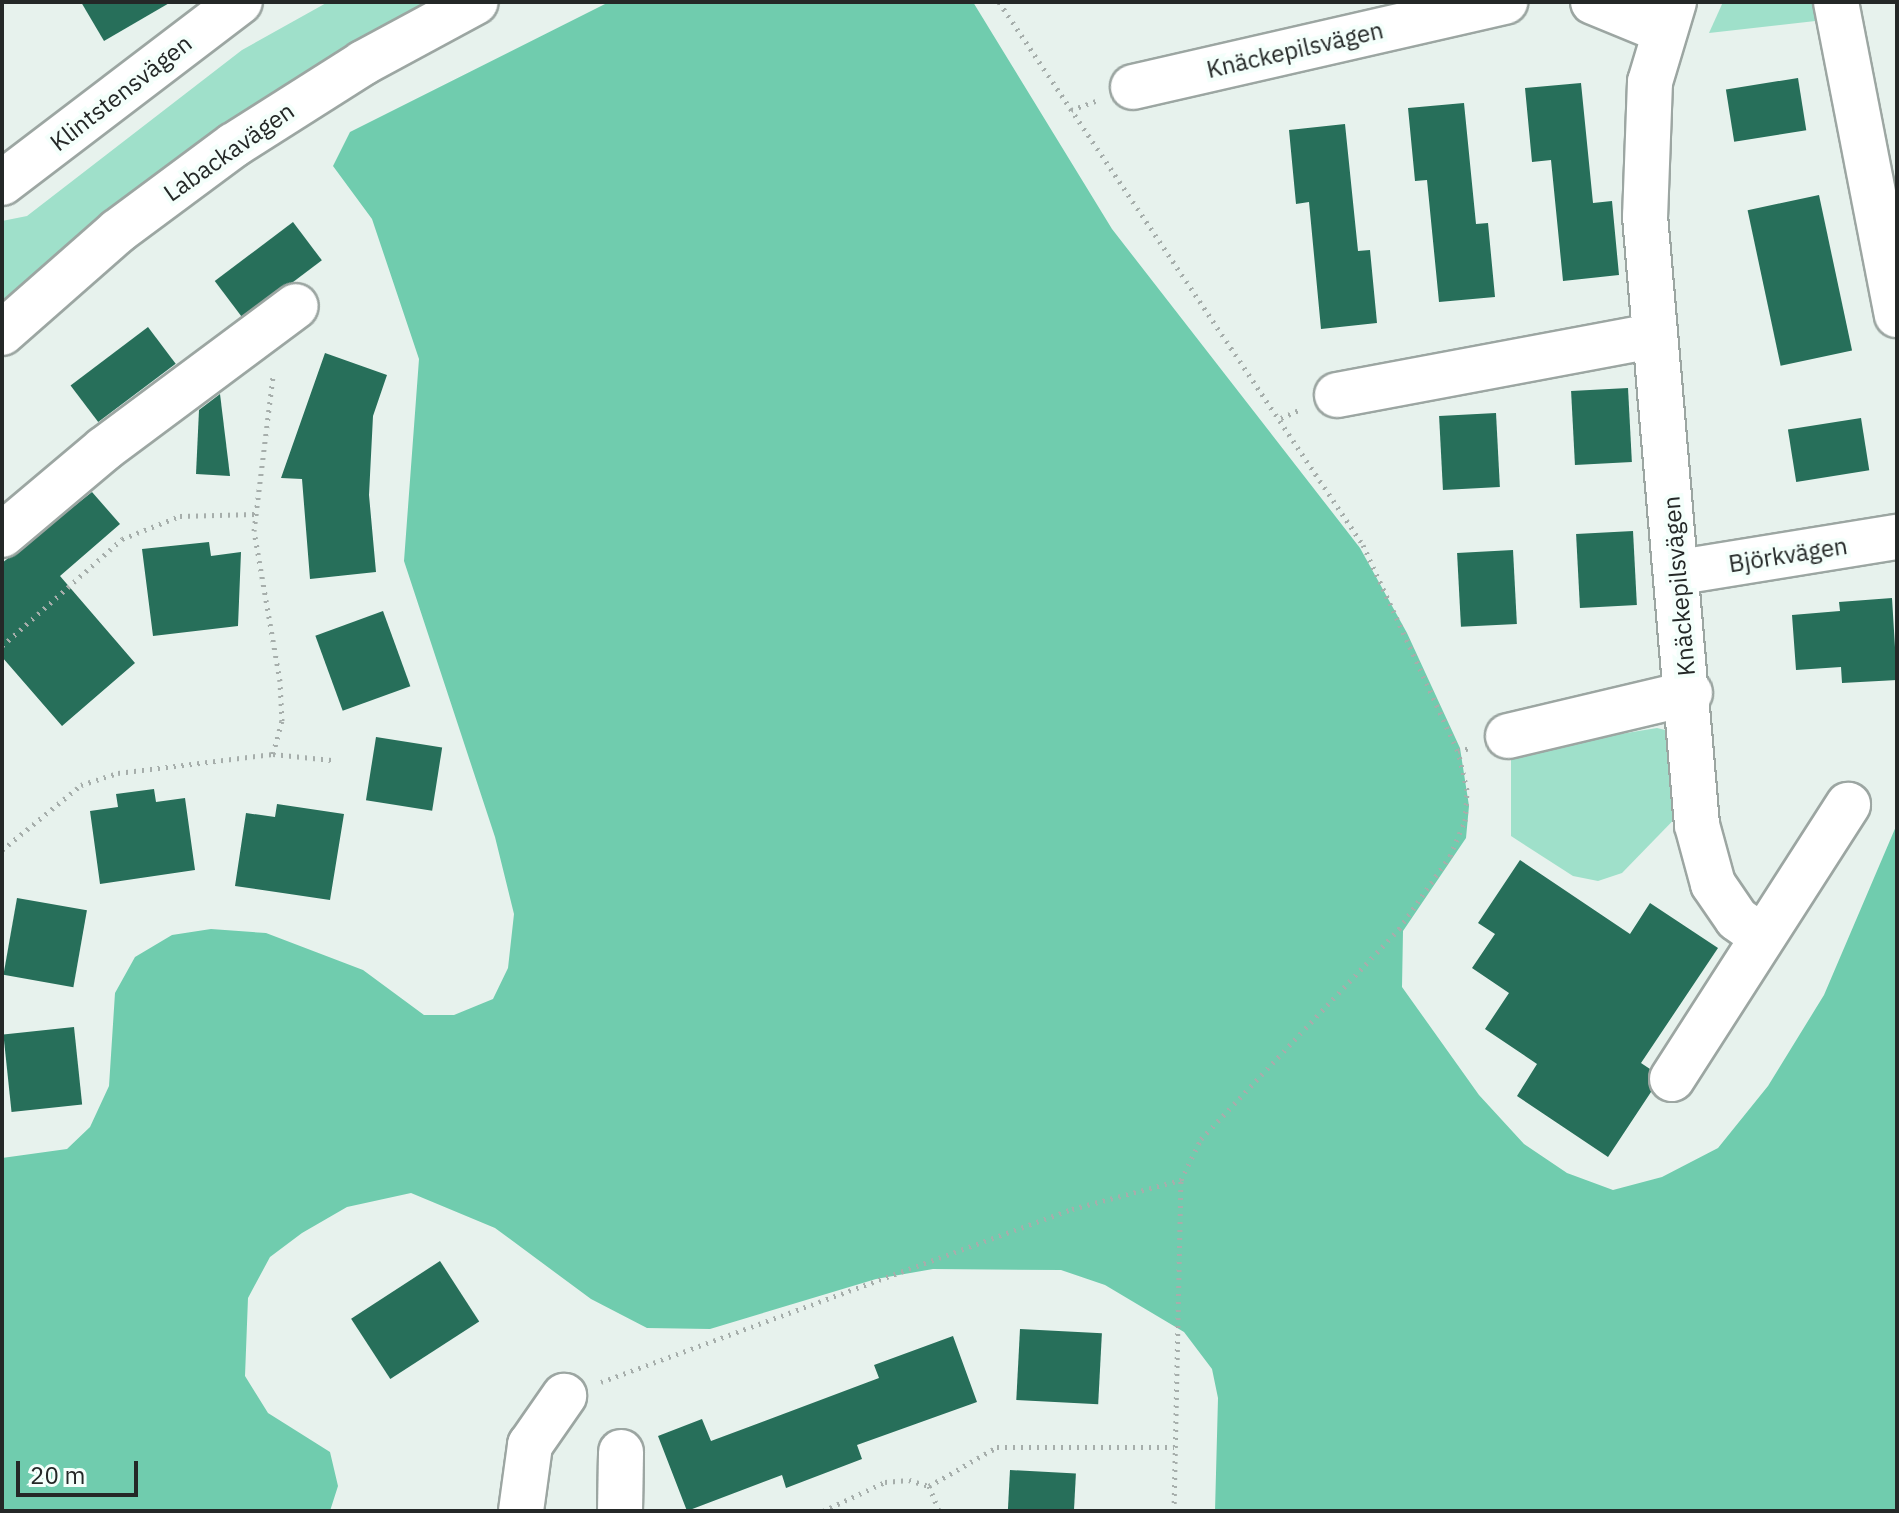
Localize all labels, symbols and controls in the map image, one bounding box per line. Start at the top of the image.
street label: Knäckepilsvägen [1204,16,1386,84]
street label: Klintstensvägen [45,29,197,157]
street label: Labackavägen [158,96,300,208]
street label: Knäckepilsvägen [1657,495,1701,677]
street label: Björkvägen [1727,531,1849,579]
scale bar [20,1445,142,1495]
text: 20 m [30,1459,85,1491]

